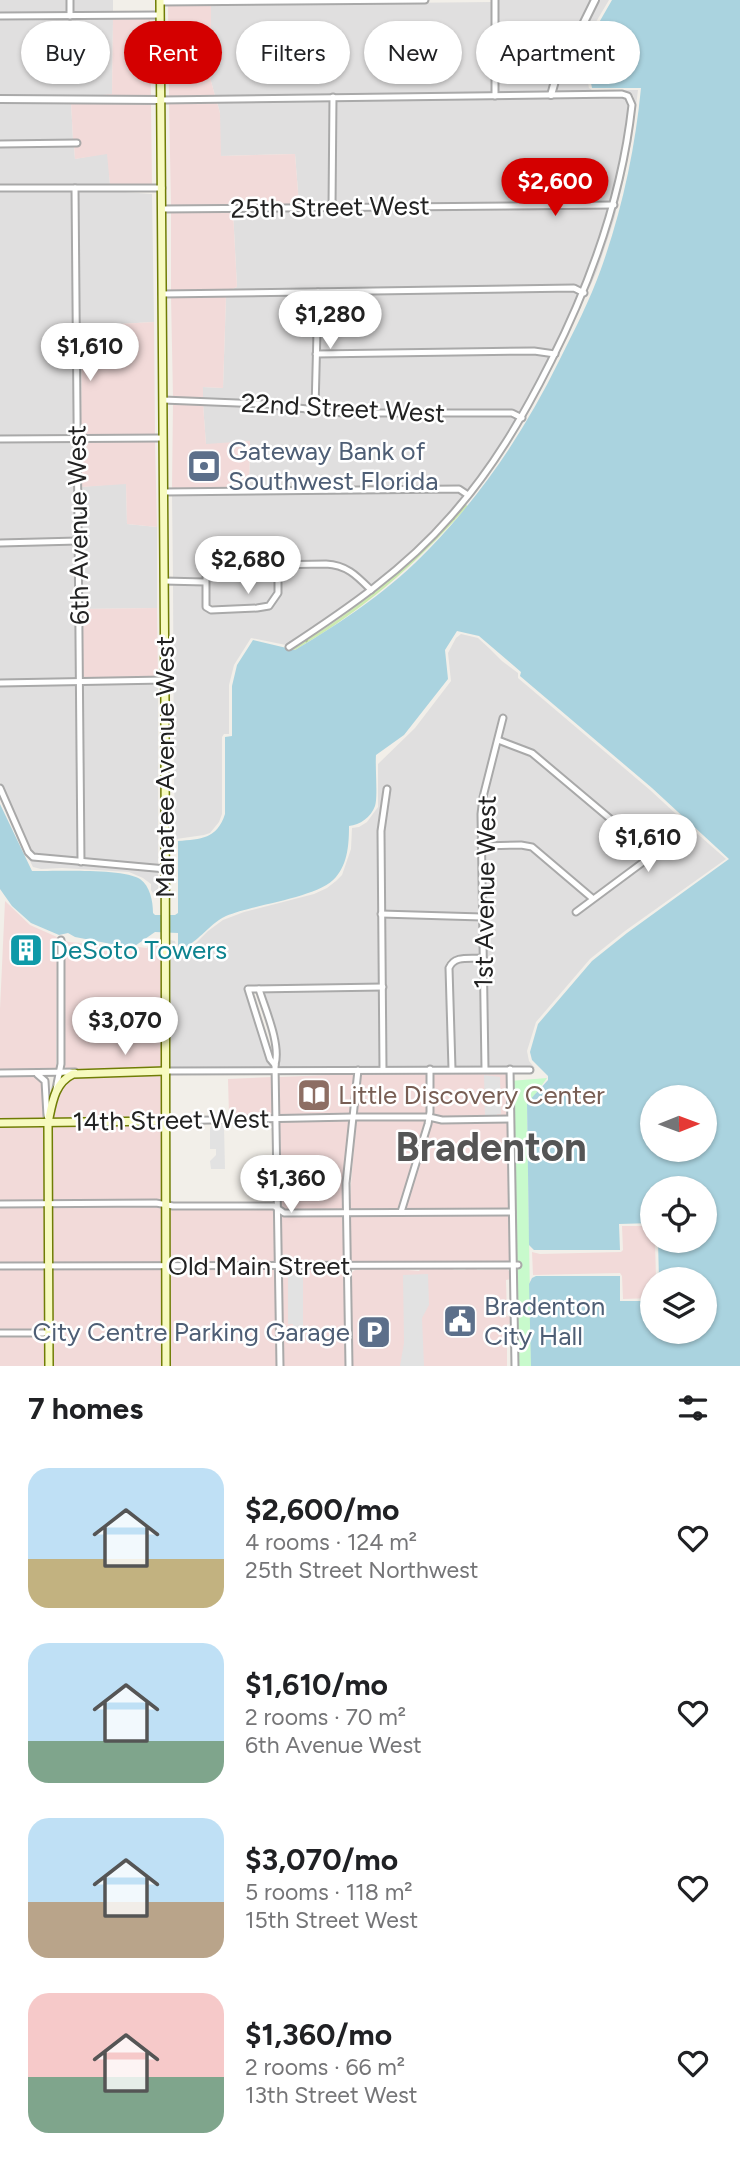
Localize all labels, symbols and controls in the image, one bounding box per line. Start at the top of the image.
chip: Buy [21,21,110,84]
chip: Rent [124,21,222,84]
chip: Filters [236,21,350,84]
chip: New [364,21,462,84]
chip: Apartment [476,21,640,84]
pin: $2,600 [498,158,612,218]
text: $2,600 [517,167,593,195]
street label: 25th Street West [230,189,430,225]
pin: $1,280 [273,292,387,351]
text: $1,280 [295,300,365,328]
pin: $1,610 [33,324,147,383]
text: $1,610 [57,332,123,360]
street label: 22nd Street West [240,387,446,429]
street label: 6th Avenue West [60,425,96,625]
place label: Gateway Bank of Southwest Florida [228,435,439,497]
bank icon: Gateway Bank of Southwest Florida [185,447,223,485]
pin: $2,680 [191,536,305,596]
text: $2,680 [211,545,285,573]
street label: Manatee Avenue West [149,636,181,898]
street label: 1st Avenue West [467,795,503,989]
pin: $1,610 [591,814,705,874]
text: $1,610 [615,823,681,851]
building icon: DeSoto Towers [7,931,45,969]
place label: DeSoto Towers [50,934,227,966]
pin: $3,070 [68,998,182,1057]
text: $3,070 [88,1006,162,1034]
library icon: Little Discovery Center [295,1076,333,1114]
place label: Little Discovery Center [338,1079,605,1111]
north arrow [640,1085,718,1162]
map controls [640,1085,717,1344]
street label: 14th Street West [72,1102,270,1138]
district label: Bradenton [395,1123,587,1171]
pin: $1,360 [234,1156,348,1215]
text: $1,360 [256,1164,326,1192]
button: locate [640,1176,717,1253]
street label: Old Main Street [168,1250,350,1282]
button: layers [640,1267,717,1344]
place label: Bradenton City Hall [484,1290,605,1352]
public building icon: Bradenton City Hall [441,1302,479,1340]
parking icon: City Centre Parking Garage [355,1313,393,1351]
place label: City Centre Parking Garage [32,1316,350,1348]
icon: filters [674,1389,712,1427]
text: 7 homes [28,1390,143,1427]
text: $2,600/mo [245,1491,400,1528]
icon: home [84,1496,168,1580]
icon: heart [674,1519,712,1557]
text: 4 rooms · 124 m² [245,1528,417,1556]
text: 25th Street Northwest [245,1556,478,1584]
text: $1,610/mo [245,1666,388,1703]
icon: home [84,1671,168,1755]
icon: heart [674,1694,712,1732]
text: 2 rooms · 70 m² [245,1703,406,1731]
text: 6th Avenue West [245,1731,422,1759]
text: $3,070/mo [245,1841,398,1878]
icon: home [84,1846,168,1930]
icon: heart [674,1869,712,1907]
text: 5 rooms · 118 m² [245,1878,413,1906]
text: 15th Street West [245,1906,418,1934]
text: $1,360/mo [245,2016,392,2053]
icon: home [84,2021,168,2105]
icon: heart [674,2044,712,2082]
text: 2 rooms · 66 m² [245,2053,405,2081]
text: 13th Street West [245,2081,417,2109]

